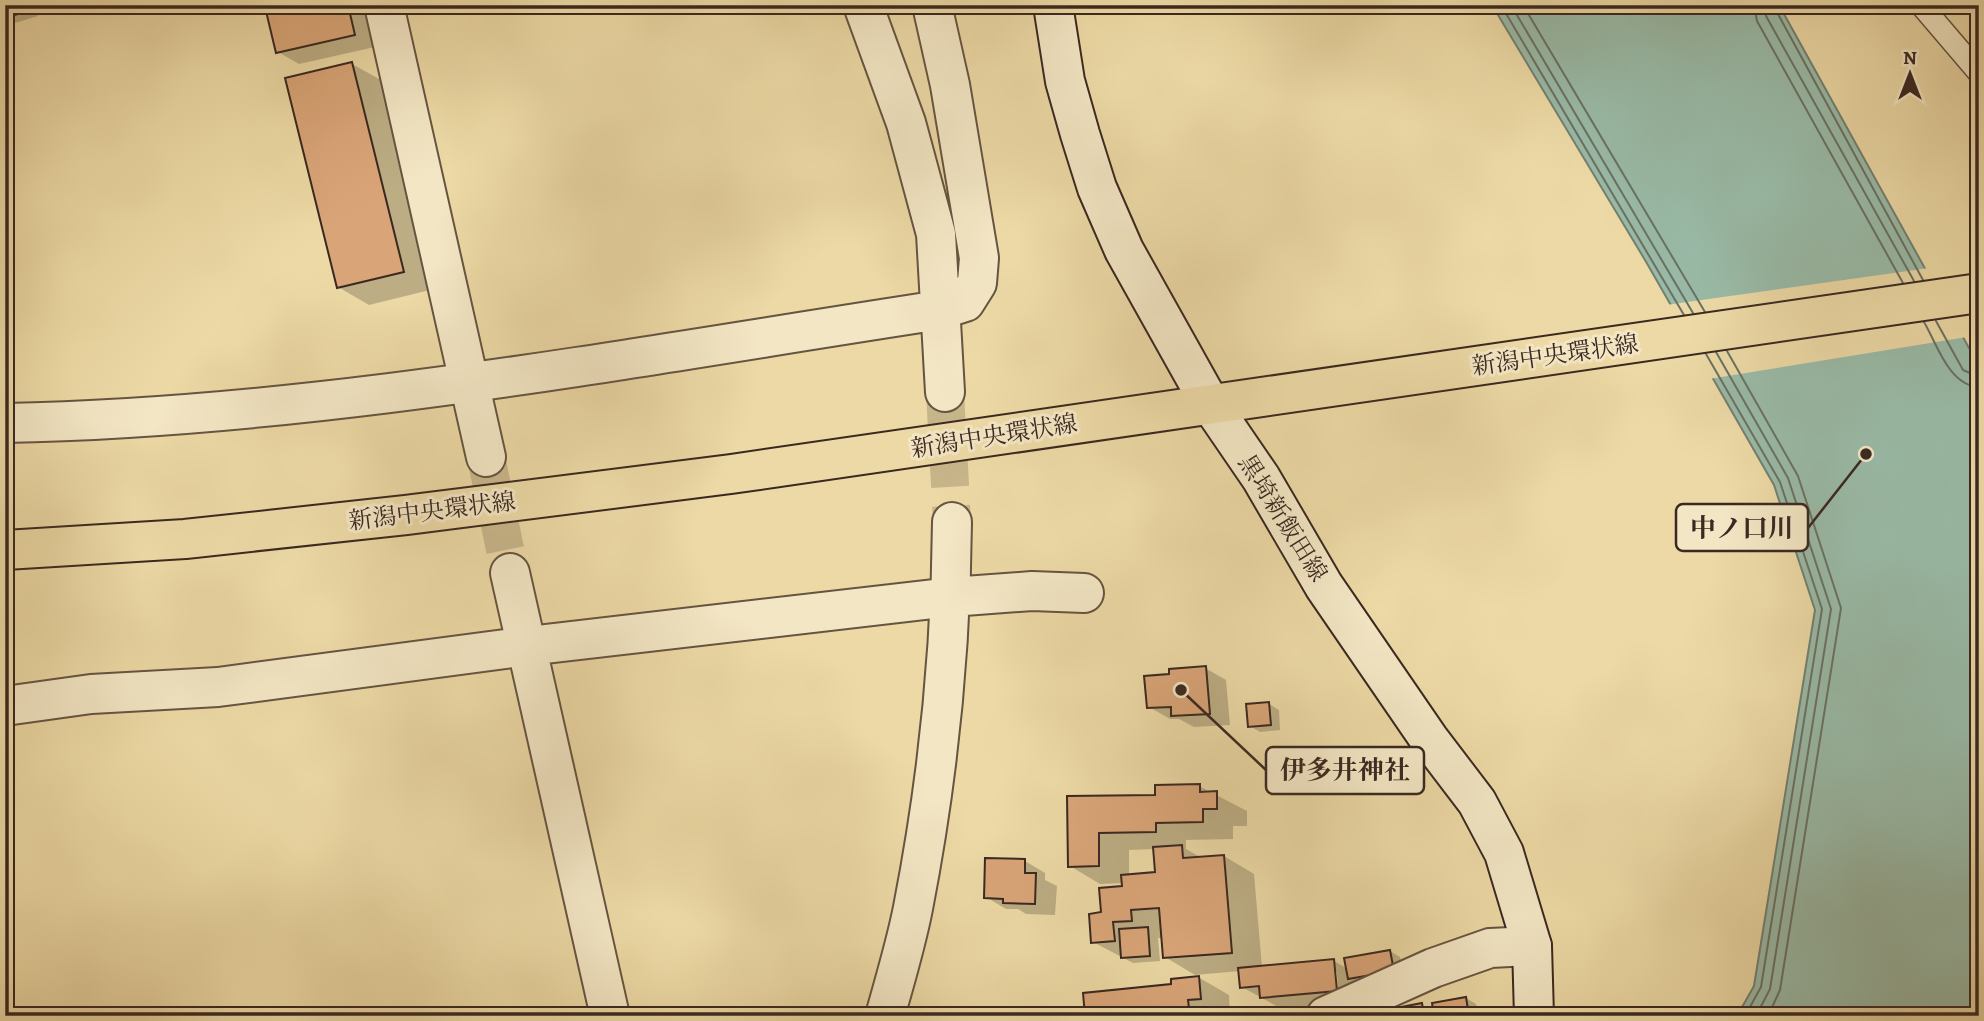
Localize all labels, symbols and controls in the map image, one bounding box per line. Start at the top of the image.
north arrow [1876,38,1946,108]
text: N [1903,45,1917,71]
street label: 新潟中央環状線 [1470,327,1640,383]
street label: 新潟中央環状線 [909,407,1079,465]
street label: 黒埼新飯田線 [1231,448,1335,588]
street label: 新潟中央環状線 [347,485,517,537]
callout: 中ノ口川 [1676,504,1808,551]
text: 中ノ口川 [1690,511,1794,546]
callout: 伊多井神社 [1266,747,1424,794]
text: 伊多井神社 [1280,753,1410,788]

